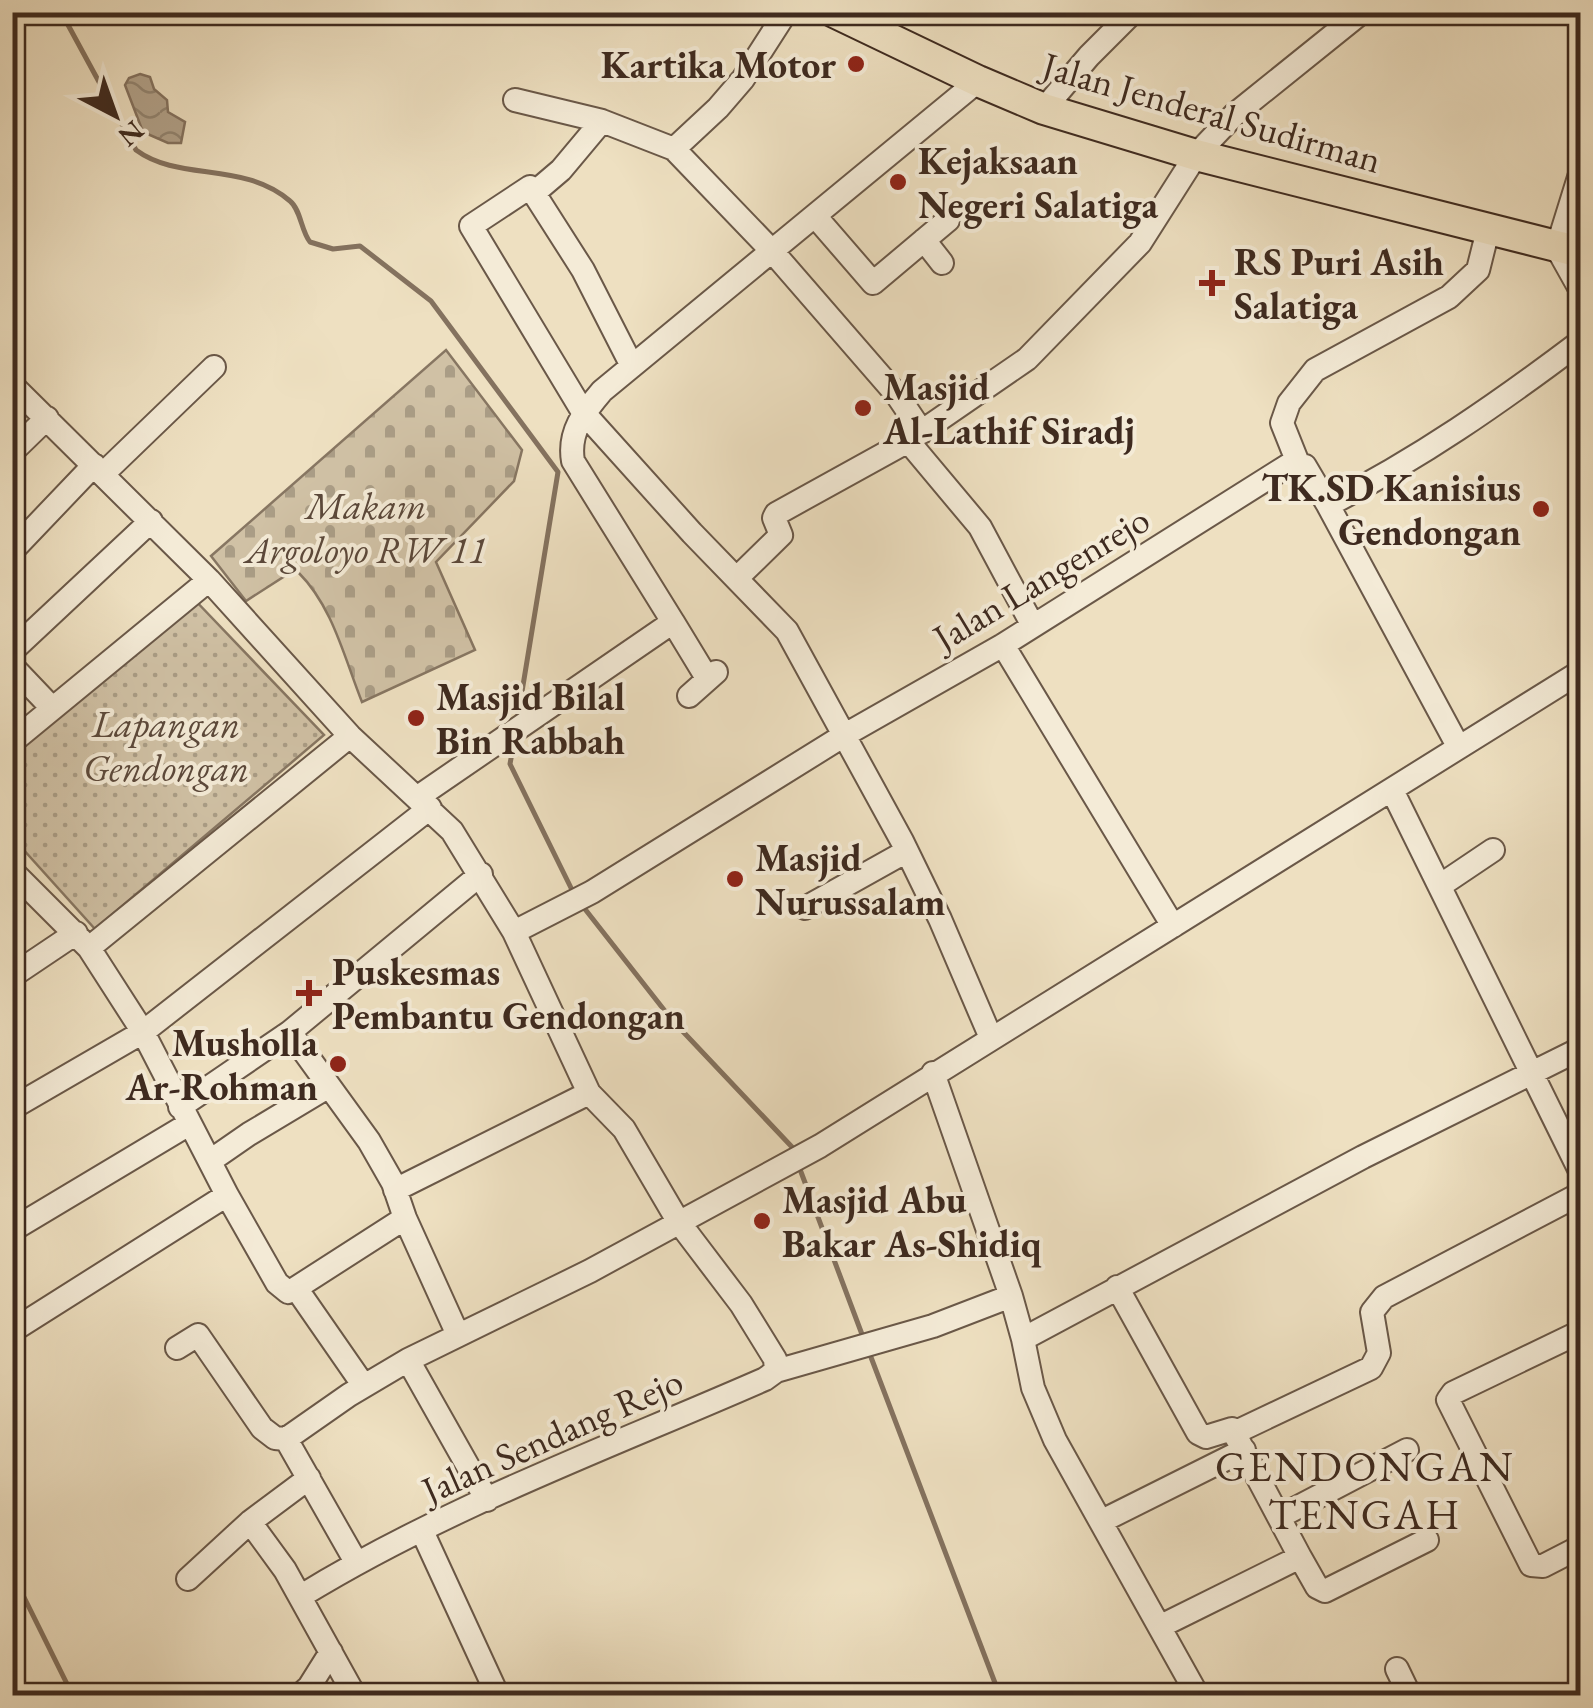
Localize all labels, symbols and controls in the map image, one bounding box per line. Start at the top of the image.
street label: Jalan Jenderal Sudirman [1034,39,1387,184]
place label: Kartika Motor [601,40,836,89]
marker: Kartika Motor [845,53,867,75]
north arrow [65,65,165,165]
text: N [111,113,152,155]
place label: Kejaksaan Negeri Salatiga [918,136,1158,229]
marker: Kejaksaan Negeri Salatiga [887,171,909,193]
place label: RS Puri Asih Salatiga [1234,237,1444,330]
marker: RS Puri Asih Salatiga [1199,270,1225,296]
place label: Masjid Al-Lathif Siradj [882,362,1135,455]
marker: Masjid Al-Lathif Siradj [852,397,874,419]
place label: TK.SD Kanisius Gendongan [1261,463,1521,556]
park label: Makam Argoloyo RW 11 [242,481,487,574]
street label: Jalan Langenrejo [921,494,1158,663]
marker: TK.SD Kanisius Gendongan [1530,498,1552,520]
place label: Masjid Bilal Bin Rabbah [436,672,625,765]
park label: Lapangan Gendongan [83,699,249,792]
marker: Masjid Bilal Bin Rabbah [405,707,427,729]
place label: Masjid Nurussalam [755,833,946,926]
marker: Masjid Nurussalam [724,868,746,890]
place label: Puskesmas Pembantu Gendongan [332,947,685,1040]
marker: Puskesmas Pembantu Gendongan [296,980,322,1006]
place label: Musholla Ar-Rohman [124,1018,318,1111]
marker: Musholla Ar-Rohman [327,1053,349,1075]
place label: Masjid Abu Bakar As-Shidiq [782,1175,1042,1268]
marker: Masjid Abu Bakar As-Shidiq [751,1210,773,1232]
street label: Jalan Sendang Rejo [411,1356,690,1516]
district label: GENDONGAN TENGAH [1215,1439,1515,1542]

